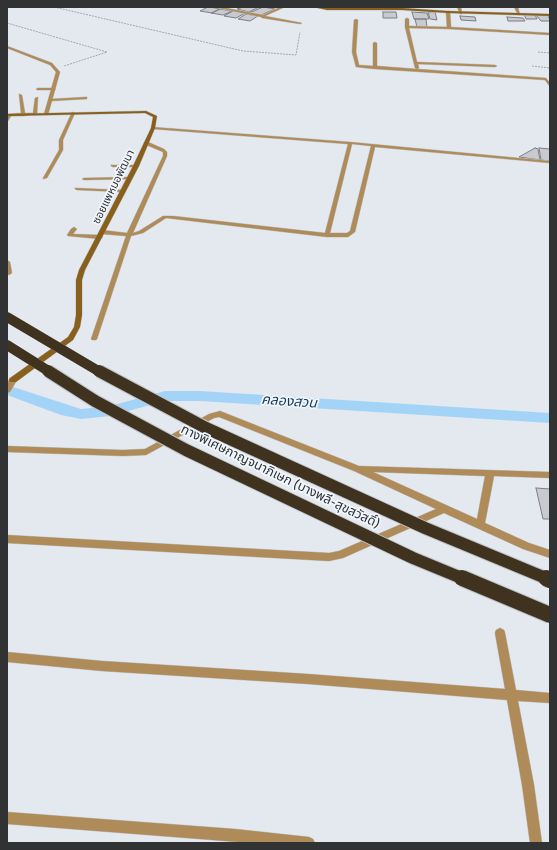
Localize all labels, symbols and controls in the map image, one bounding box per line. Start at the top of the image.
street label: ซอยแพหมอพัฒนา [90,148,138,226]
water label: คลองสวน [261,392,317,412]
street label: ทางพิเศษกาญจนาภิเษก (บางพลี-สุขสวัสดิ์) [178,422,382,532]

